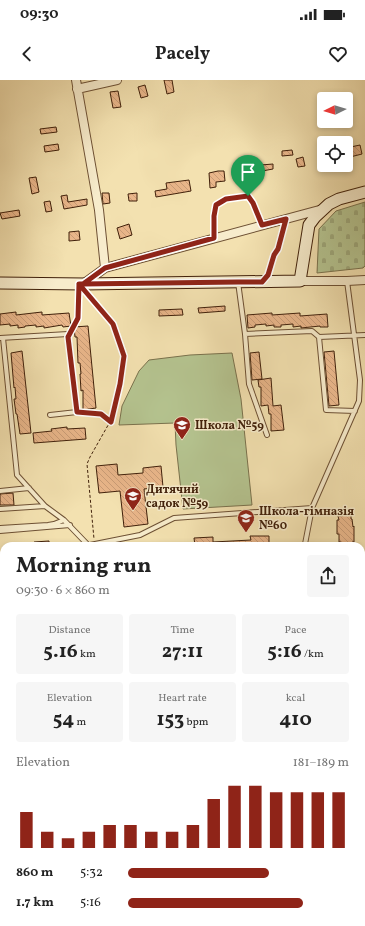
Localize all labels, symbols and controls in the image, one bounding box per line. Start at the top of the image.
text: 09:30 [20,4,59,25]
text: Pacely [155,42,210,67]
icon: back [16,43,38,65]
icon: heart [327,43,349,65]
north arrow [317,92,353,128]
map controls [317,92,353,172]
button: locate [317,136,353,172]
pin [231,155,265,196]
icon: arrive [237,161,259,183]
school or university icon: Школа №59 [172,415,192,440]
place label: Школа №59 [195,418,264,434]
place label: Дитячий садок №59 [146,482,209,512]
school or university icon: Дитячий садок №59 [123,486,143,511]
place label: Школа-гімназія №60 [259,504,354,534]
school or university icon: Школа-гімназія №60 [236,508,256,533]
text: Morning run [16,551,151,582]
button: share [307,555,349,597]
text: 09:30 · 6 × 860 m [16,582,110,600]
text: Distance [48,623,91,638]
text: Time [170,623,195,638]
text: Pace [285,623,307,638]
text: 5.16 [43,638,78,666]
text: 27:11 [162,638,203,666]
text: 5:16 [267,638,302,666]
text: km [78,647,96,662]
text: /km [302,647,324,662]
text: Elevation [47,691,92,706]
text: Heart rate [158,691,207,706]
text: kcal [286,691,305,706]
text: 54 [53,706,74,734]
text: 153 [156,706,184,734]
text: 410 [279,706,312,734]
text: m [74,715,86,730]
text: bpm [184,715,209,730]
text: Elevation [16,754,70,772]
text: 181–189 m [293,754,349,772]
text: 860 m [16,864,53,882]
text: 5:32 [80,864,103,882]
text: 1.7 km [16,894,54,912]
text: 5:16 [80,894,101,912]

